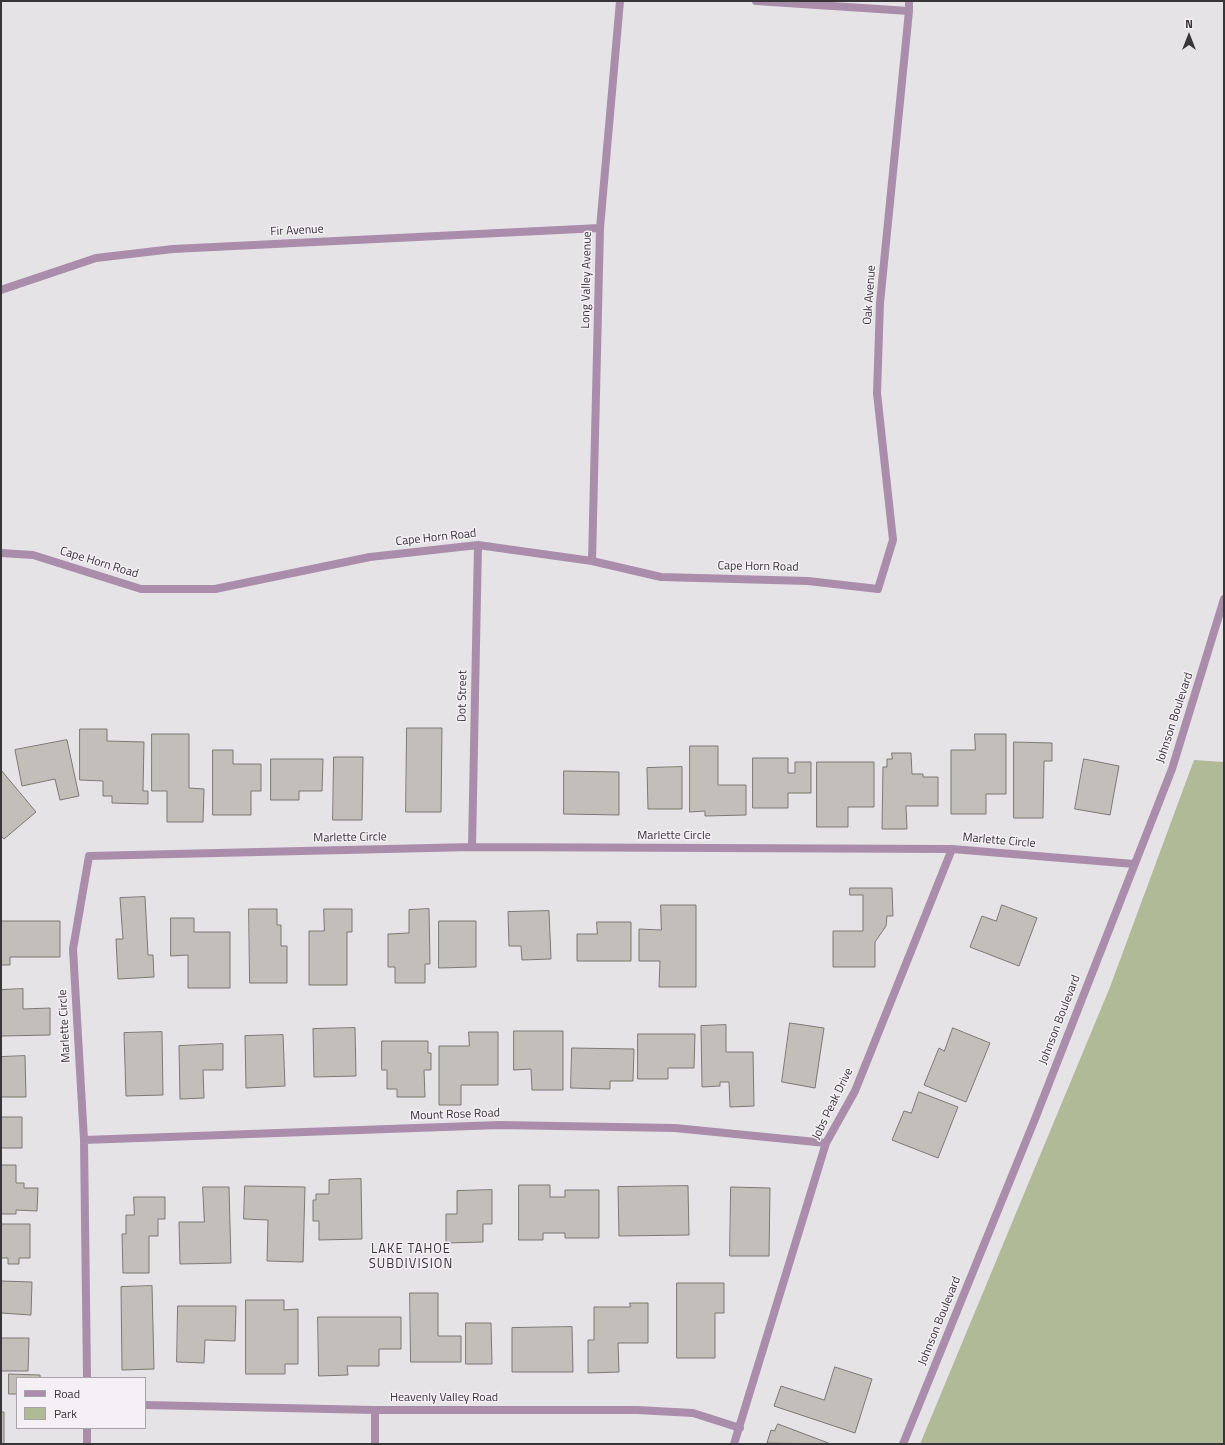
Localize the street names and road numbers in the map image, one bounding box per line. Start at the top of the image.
street label: Fir Avenue [270,222,324,240]
street label: Long Valley Avenue [579,231,595,329]
street label: Oak Avenue [861,265,879,325]
street label: Cape Horn Road [395,527,477,549]
street label: Cape Horn Road [58,544,140,582]
street label: Cape Horn Road [717,559,799,575]
street label: Dot Street [455,670,471,722]
street label: Johnson Boulevard [1154,671,1196,765]
street label: Marlette Circle [637,829,711,843]
street label: Marlette Circle [313,830,387,846]
street label: Marlette Circle [962,831,1036,851]
street label: Johnson Boulevard [1036,973,1084,1067]
street label: Marlette Circle [56,989,74,1063]
street label: Jobs Peak Drive [809,1066,857,1142]
street label: Mount Rose Road [410,1106,500,1124]
street label: Johnson Boulevard [916,1274,964,1368]
street label: Heavenly Valley Road [390,1391,498,1405]

